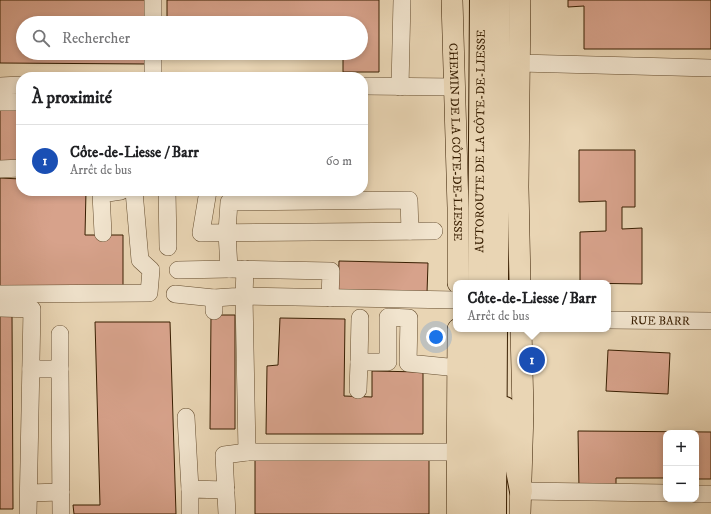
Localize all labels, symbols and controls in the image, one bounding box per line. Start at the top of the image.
search box [16,16,368,60]
icon: search [30,27,52,49]
text: Rechercher [62,29,130,48]
street label: AUTOROUTE DE LA CÔTE-DE-LIESSE [472,29,488,253]
street label: CHEMIN DE LA CÔTE-DE-LIESSE [446,43,466,242]
text: À proximité [32,87,112,109]
text: Côte-de-Liesse / Barr [70,143,199,162]
text: 1 [43,153,47,169]
text: 60 m [326,153,352,169]
text: Arrêt de bus [70,162,132,178]
popup [453,280,611,332]
text: Côte-de-Liesse / Barr [468,289,596,308]
text: Arrêt de bus [468,308,529,324]
street label: RUE BARR [630,313,690,328]
your location [426,327,446,347]
pin: 1 [519,345,545,375]
map controls [663,430,699,502]
button: + [663,430,699,466]
button: − [663,466,699,502]

